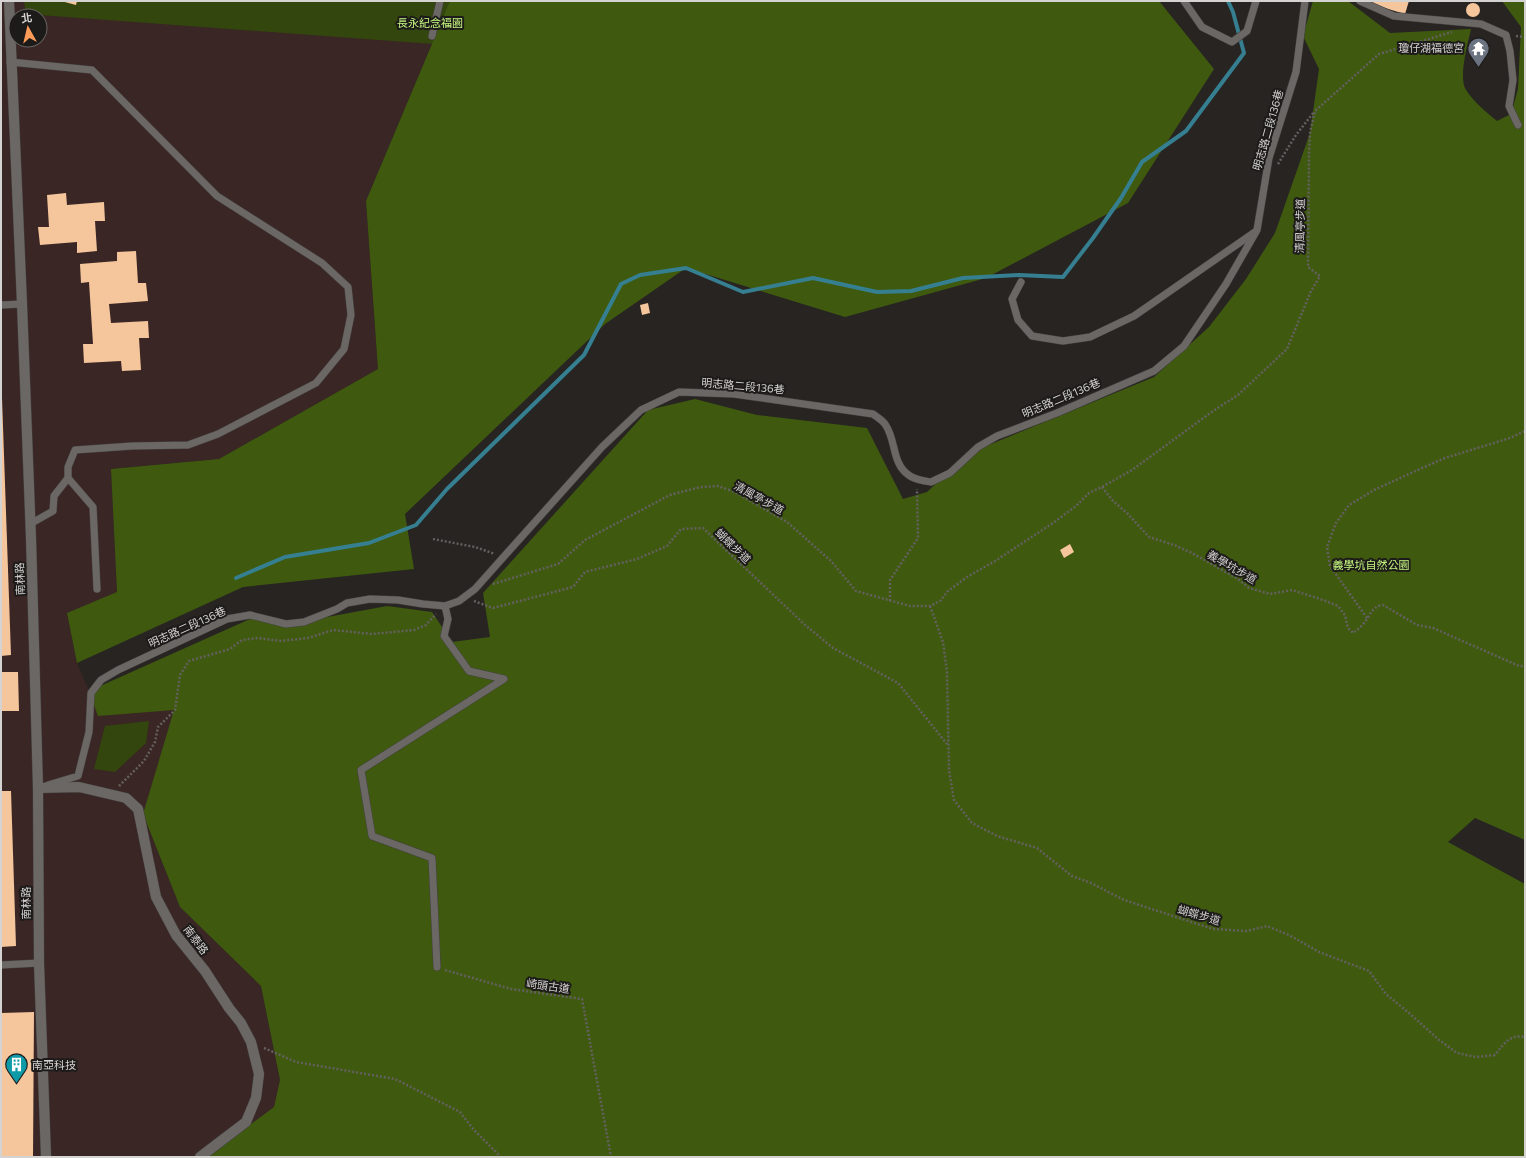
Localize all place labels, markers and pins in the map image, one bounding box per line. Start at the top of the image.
temple icon: 瓊仔湖福德宮 [1466,35,1492,68]
place label: 瓊仔湖福德宮 [1398,41,1464,54]
building icon: 南亞科技 [4,1052,30,1085]
place label: 南亞科技 [32,1058,76,1071]

